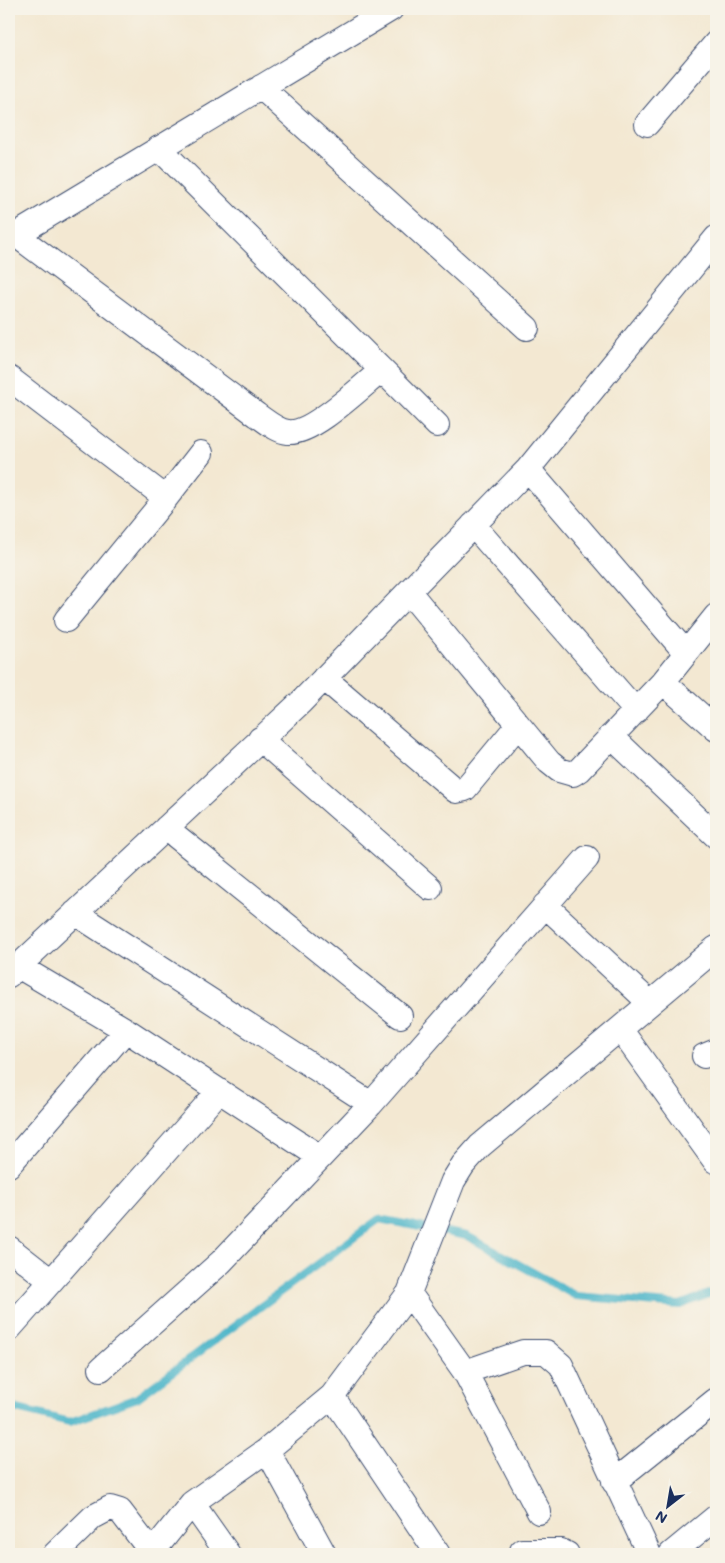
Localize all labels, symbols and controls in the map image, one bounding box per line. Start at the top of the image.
north arrow [642,1480,692,1530]
text: N [652,1507,671,1528]

